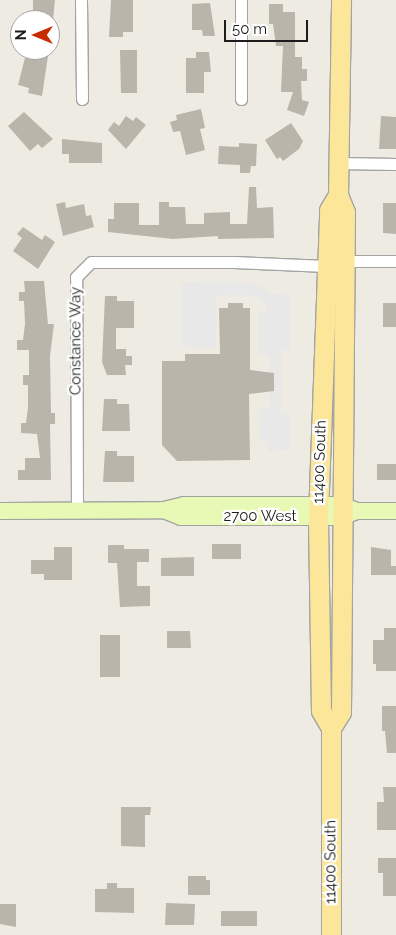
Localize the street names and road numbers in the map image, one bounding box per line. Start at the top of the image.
street label: Constance Way [67,287,85,395]
street label: 11400 South [310,420,330,504]
street label: 2700 West [223,508,297,526]
street label: 11400 South [322,820,340,904]

